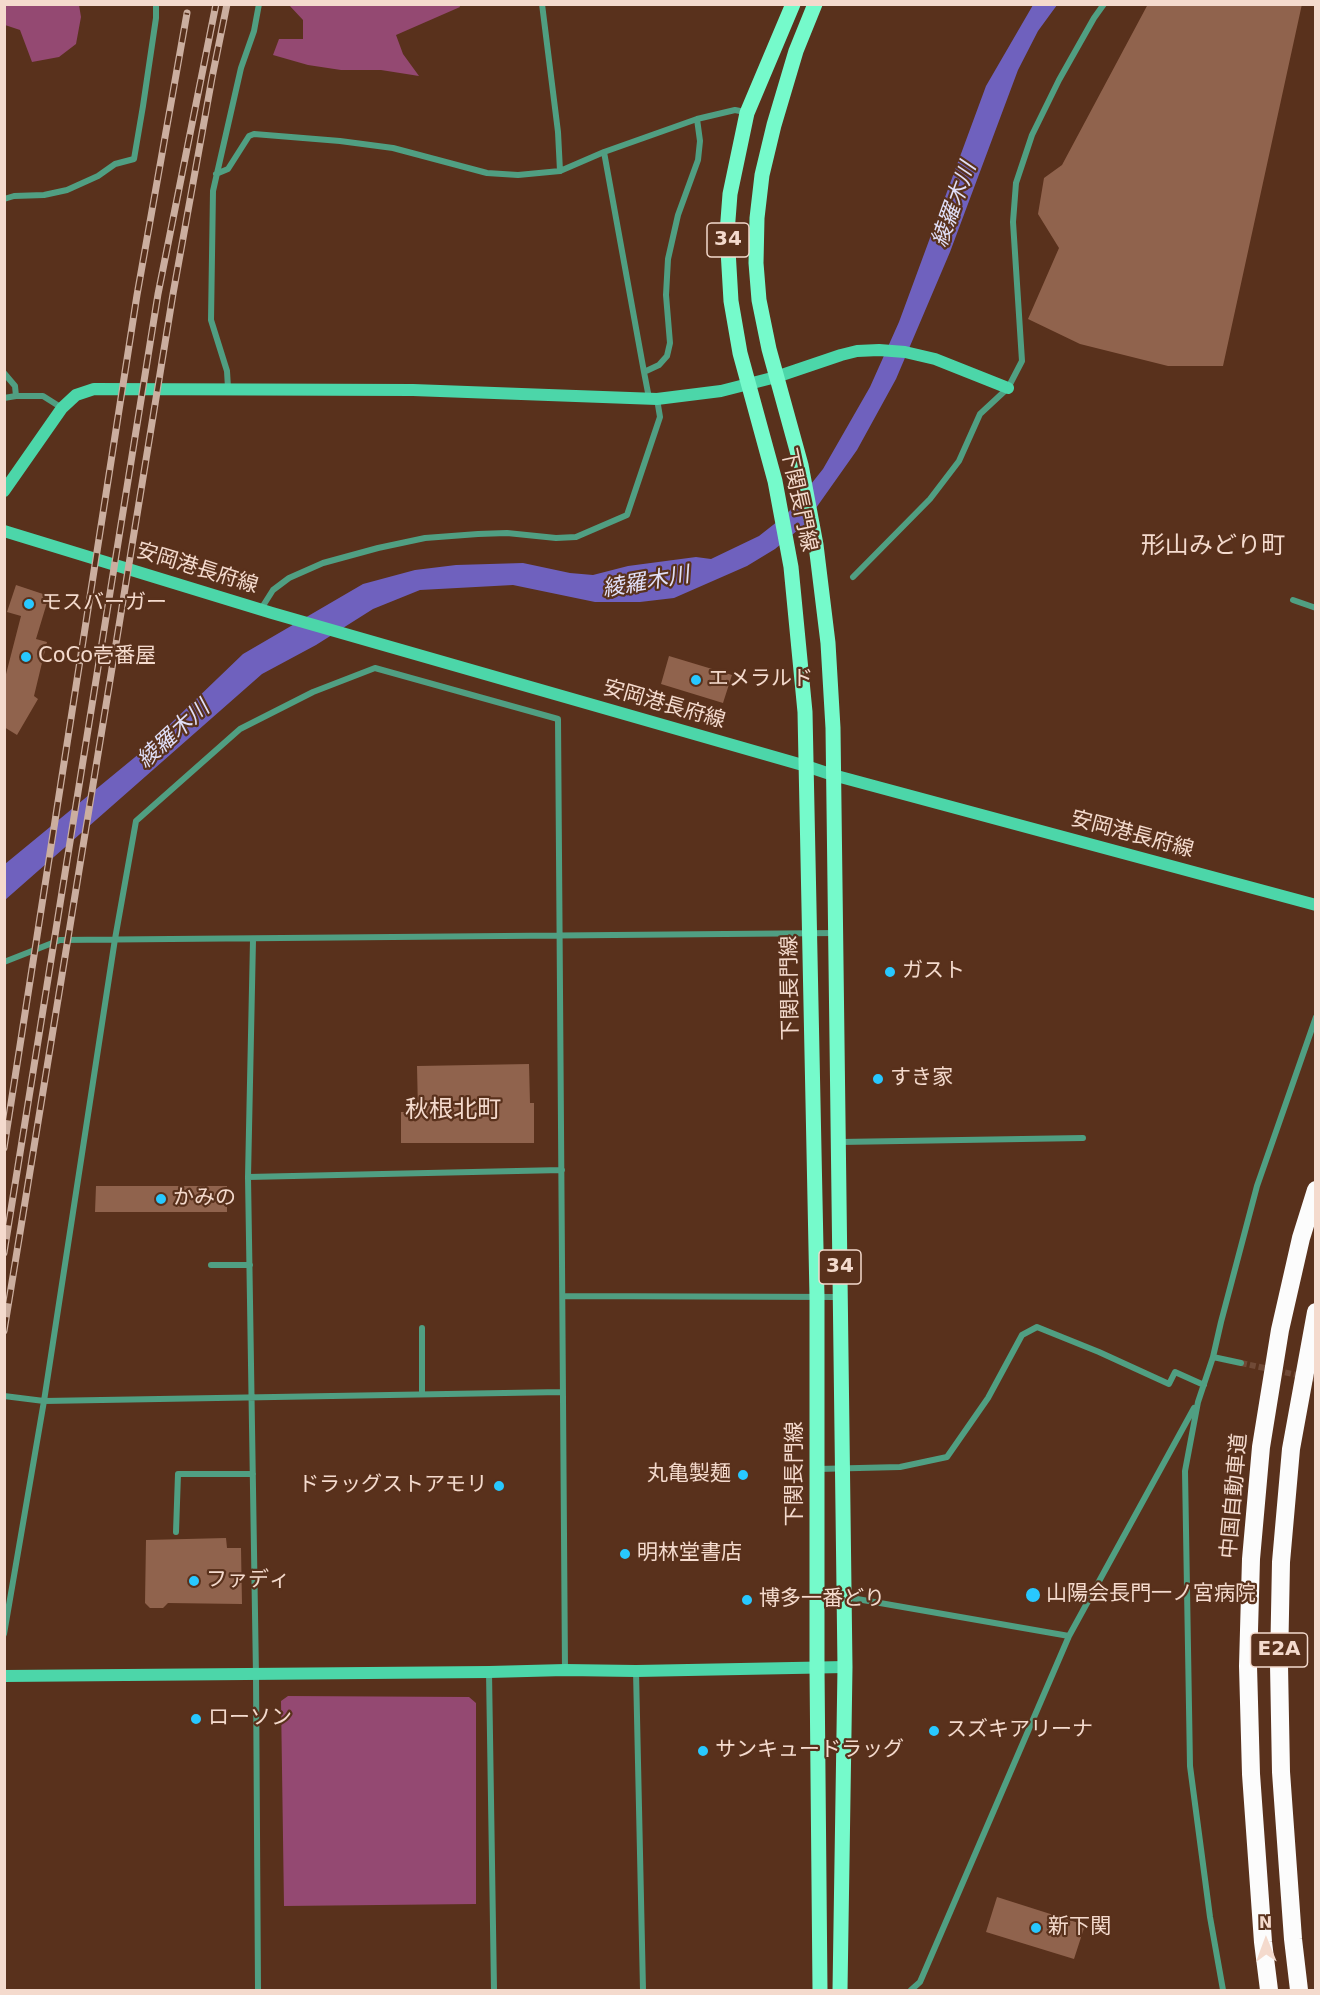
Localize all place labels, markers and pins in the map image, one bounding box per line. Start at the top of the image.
place label: モスバーガー [41,591,167,617]
marker: モスバーガー [22,597,36,611]
place label: CoCo壱番屋 [38,644,156,670]
marker: CoCo壱番屋 [19,650,33,664]
place label: エメラルド [708,667,813,693]
marker: エメラルド [689,673,703,687]
place label: ガスト [902,959,965,985]
marker: ガスト [883,965,897,979]
place label: すき家 [890,1066,953,1092]
marker: すき家 [871,1072,885,1086]
place label: かみの [173,1186,236,1212]
marker: かみの [154,1192,168,1206]
place label: 丸亀製麺 [647,1462,731,1488]
marker: 丸亀製麺 [736,1468,750,1482]
place label: ドラッグストアモリ [298,1473,487,1499]
marker: ドラッグストアモリ [492,1479,506,1493]
place label: 明林堂書店 [637,1541,742,1567]
marker: 明林堂書店 [618,1547,632,1561]
place label: ファディ [206,1568,290,1594]
marker: ファディ [187,1574,201,1588]
place label: 山陽会長門一ノ宮病院 [1046,1582,1256,1608]
marker: 山陽会長門一ノ宮病院 [1024,1586,1042,1604]
place label: 博多一番どり [759,1587,885,1613]
marker: 博多一番どり [740,1593,754,1607]
place label: ローソン [208,1706,292,1732]
marker: ローソン [189,1712,203,1726]
place label: スズキアリーナ [946,1718,1093,1744]
marker: スズキアリーナ [927,1724,941,1738]
place label: サンキュードラッグ [715,1738,904,1764]
marker: サンキュードラッグ [696,1744,710,1758]
place label: 新下関 [1048,1915,1111,1941]
marker: 新下関 [1029,1921,1043,1935]

